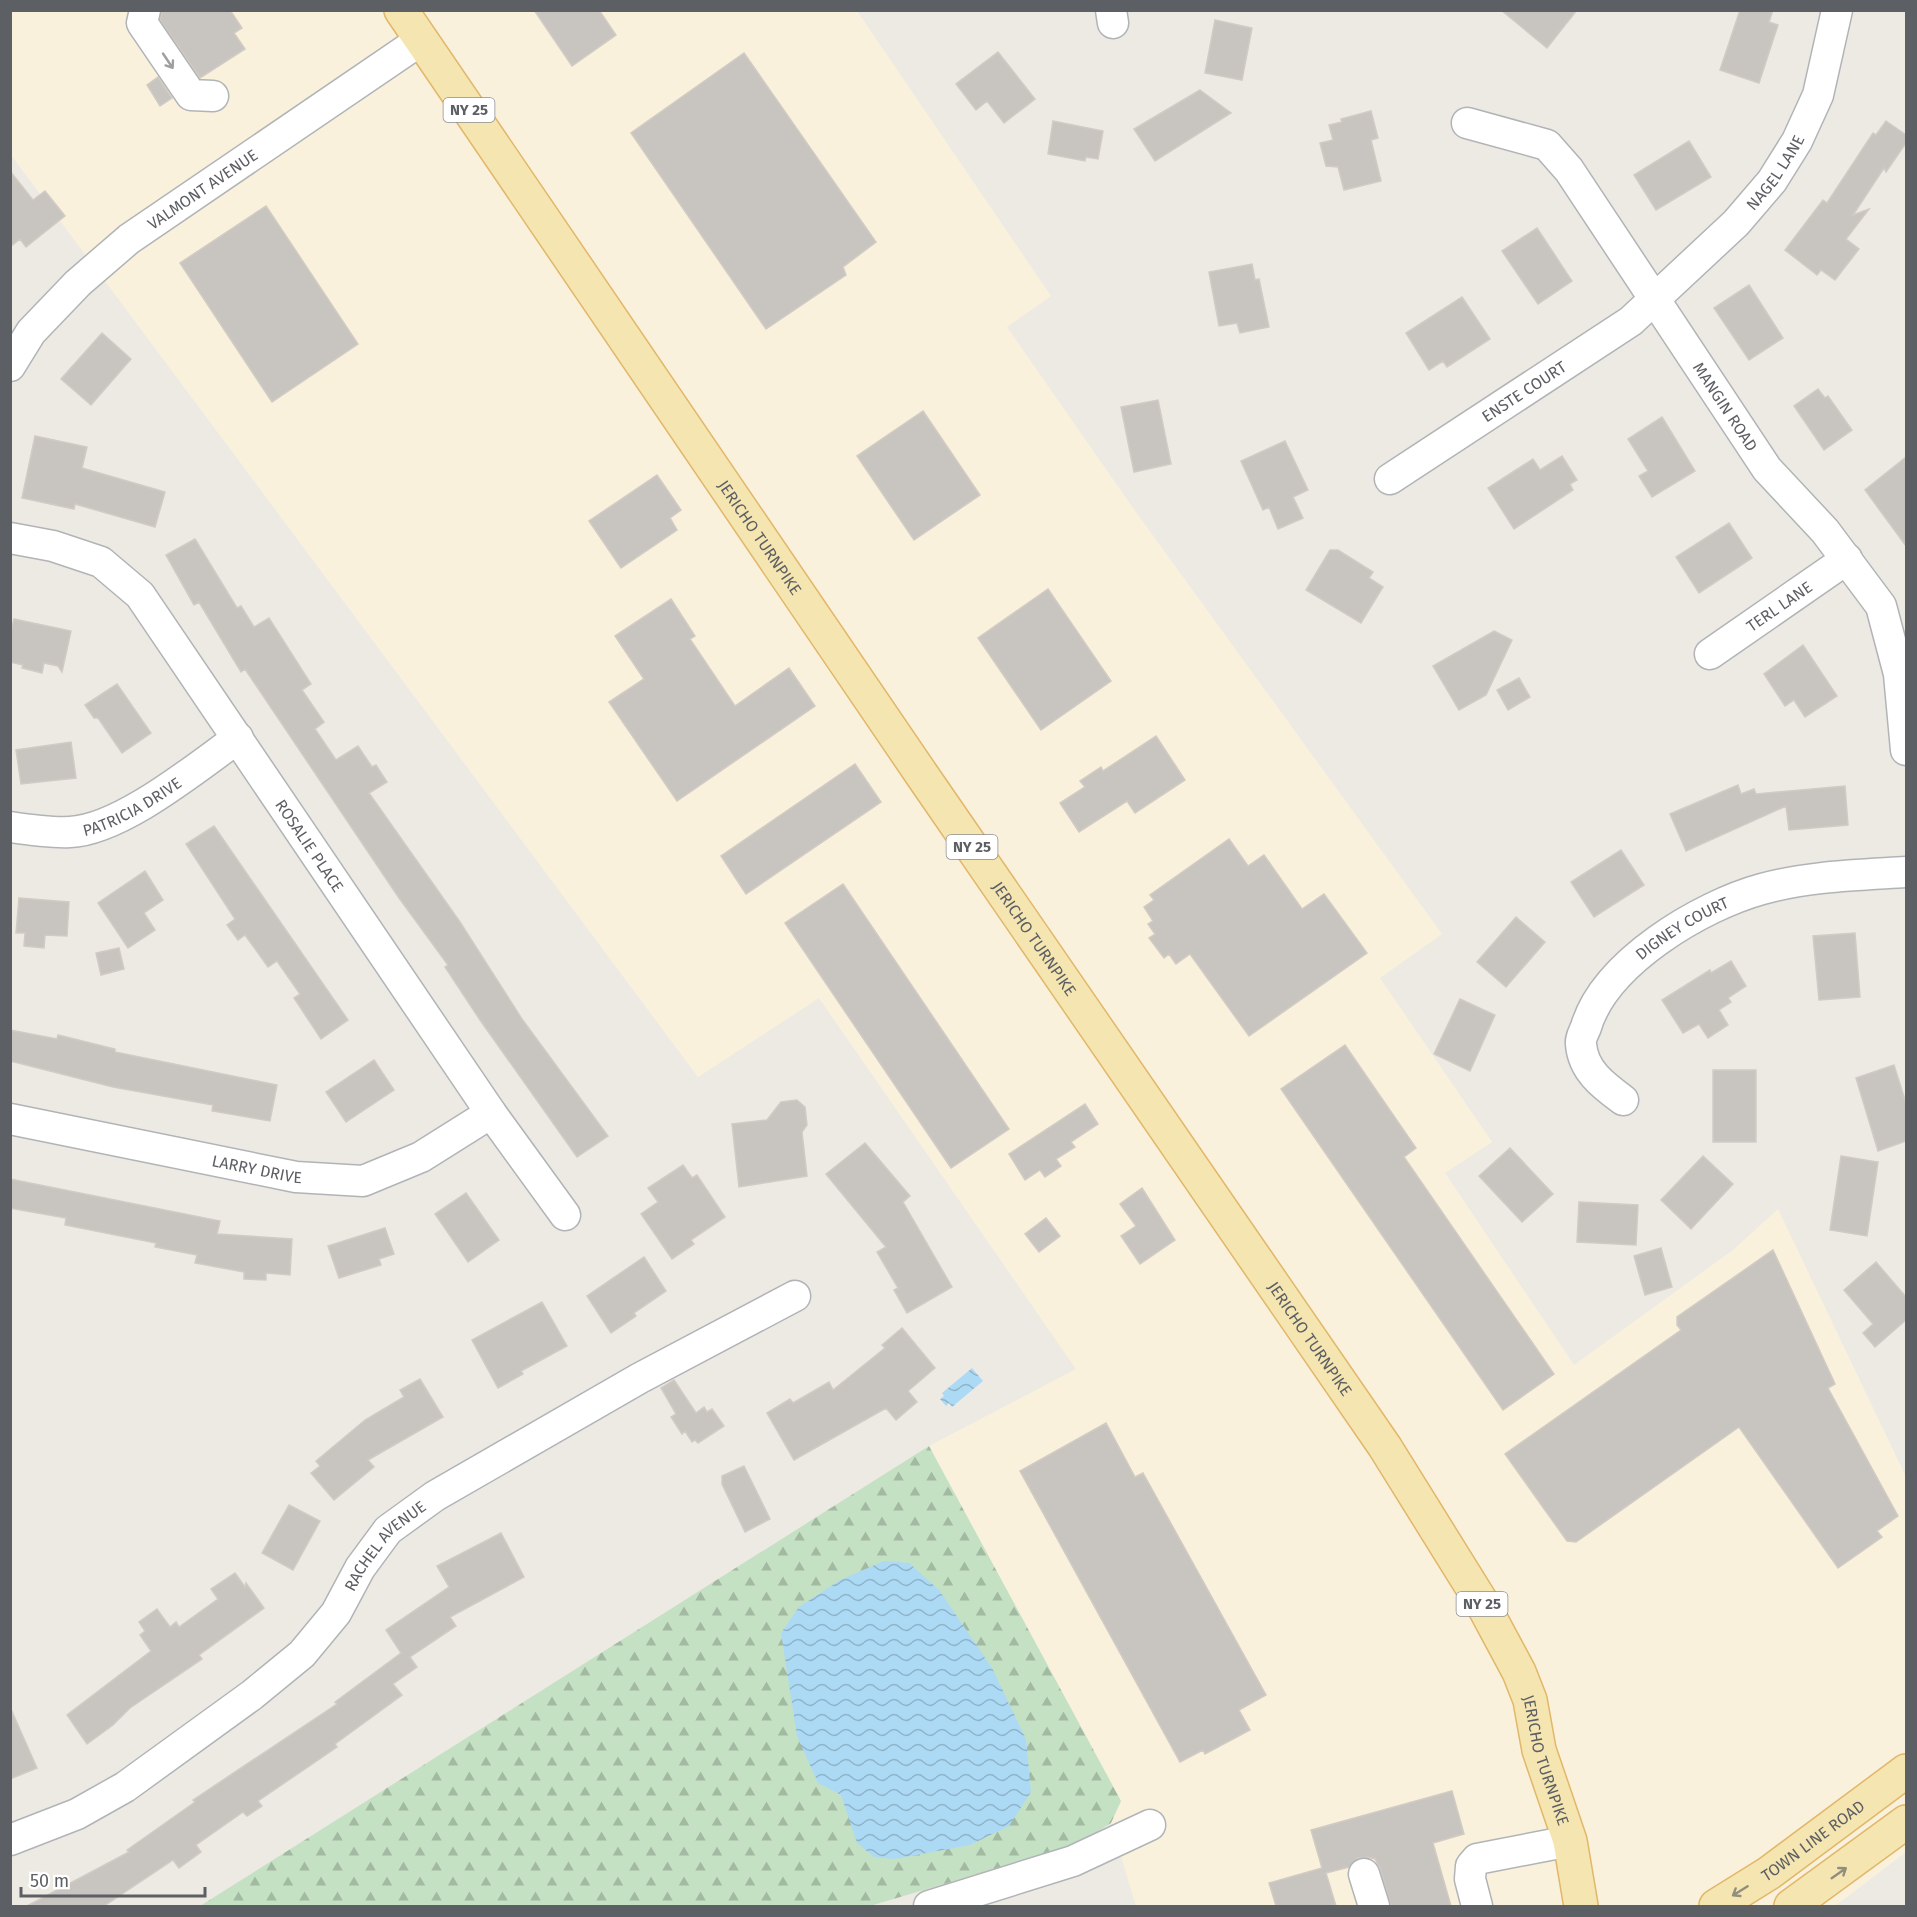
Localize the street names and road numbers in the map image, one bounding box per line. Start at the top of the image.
road number: NY 25 [444,98,494,122]
street label: NAGEL LANE [1742,132,1808,214]
street label: VALMONT AVENUE [144,145,261,234]
street label: ENSTE COURT [1478,357,1570,426]
street label: MANGIN ROAD [1689,359,1761,455]
street label: JERICHO TURNPIKE [714,477,805,599]
street label: TERL LANE [1743,577,1816,636]
street label: PATRICIA DRIVE [81,773,185,840]
street label: ROSALIE PLACE [271,796,347,896]
road number: NY 25 [946,835,998,859]
street label: JERICHO TURNPIKE [988,878,1080,999]
street label: DIGNEY COURT [1632,893,1732,964]
street label: LARRY DRIVE [210,1151,302,1187]
street label: JERICHO TURNPIKE [1264,1278,1356,1400]
street label: RACHEL AVENUE [340,1497,430,1594]
road number: NY 25 [1456,1592,1508,1616]
street label: JERICHO TURNPIKE [1519,1692,1573,1828]
street label: TOWN LINE ROAD [1758,1796,1868,1885]

